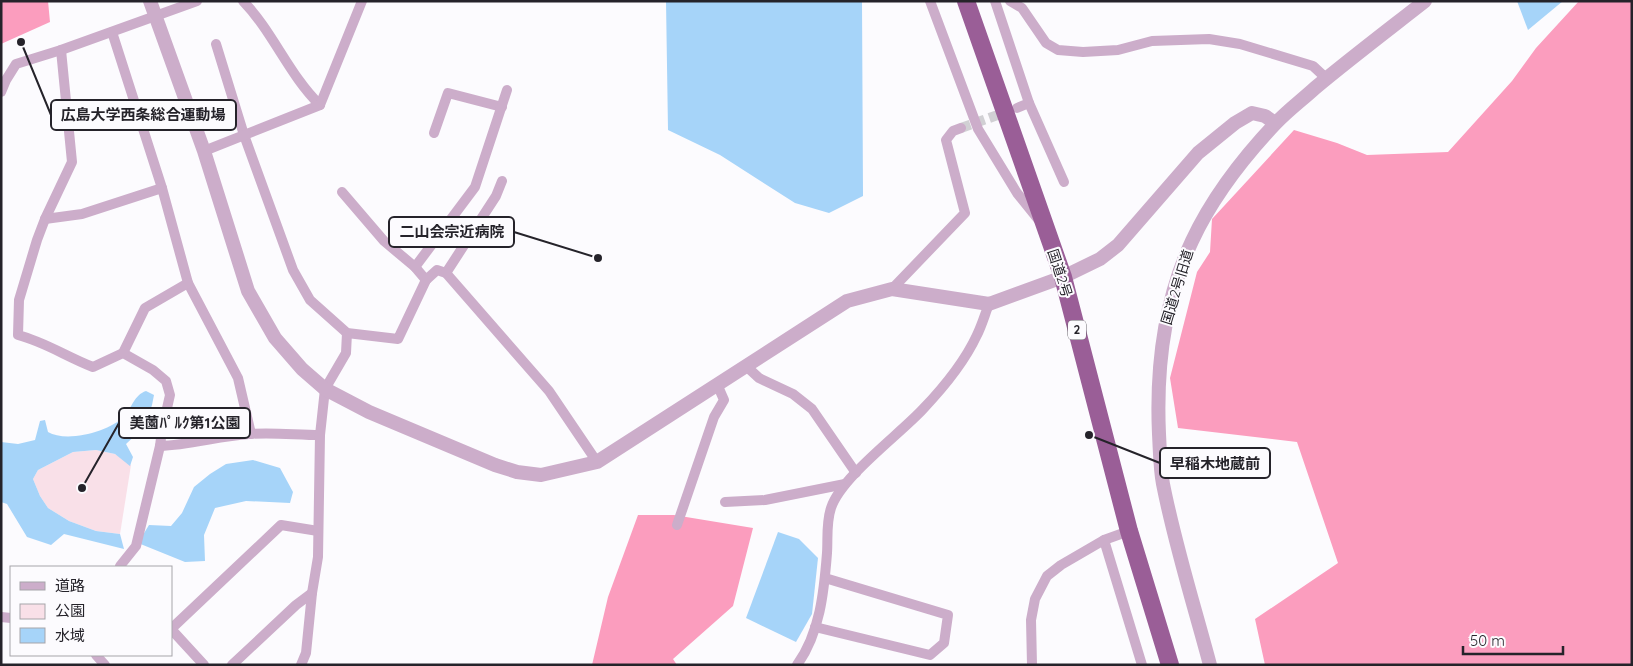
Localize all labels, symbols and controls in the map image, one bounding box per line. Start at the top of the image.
callout: 広島大学西条総合運動場 [51,100,236,130]
text: 広島大学西条総合運動場 [60,105,226,124]
callout: 二山会宗近病院 [389,217,514,247]
text: 二山会宗近病院 [399,222,505,241]
street label: 国道2号 [1044,247,1076,299]
street label: 国道2号旧道 [1157,247,1197,327]
road number: 2 [1068,320,1086,340]
callout: 美薗ﾊﾟﾙｸ第1公園 [119,408,250,438]
text: 美薗ﾊﾟﾙｸ第1公園 [130,413,240,432]
callout: 早稲木地蔵前 [1160,448,1270,478]
text: 早稲木地蔵前 [1170,454,1260,473]
legend [10,566,172,656]
text: 道路 [55,576,85,595]
text: 公園 [55,601,85,620]
scale bar [1463,624,1563,656]
text: 水域 [55,626,85,645]
text: 50 m [1470,631,1505,650]

